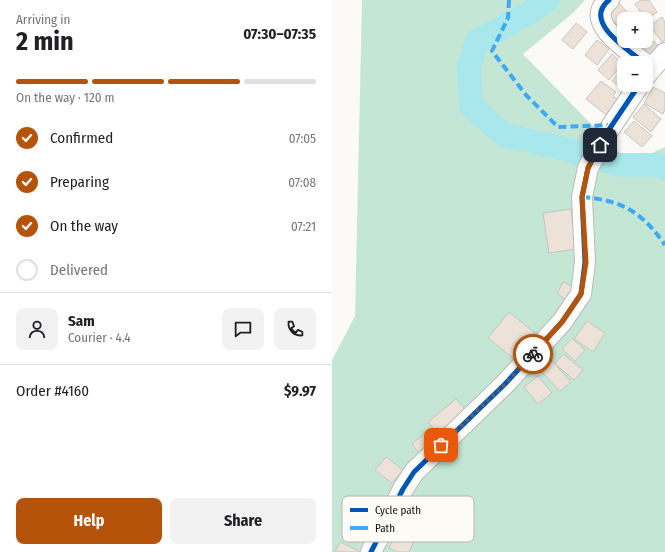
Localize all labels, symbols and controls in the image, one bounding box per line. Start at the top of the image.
text: Arriving in [16,12,70,27]
map controls [617,12,653,92]
button: + [617,12,653,48]
text: 07:30–07:35 [243,25,316,43]
text: 2 min [16,26,74,57]
button: − [617,56,653,92]
text: On the way · 120 m [16,90,114,105]
icon: check [16,127,38,149]
pin [583,128,617,162]
text: Confirmed [50,129,113,147]
text: 07:05 [289,131,316,146]
icon: home [589,134,611,156]
icon: check [16,171,38,193]
text: Preparing [50,173,109,191]
text: 07:08 [288,175,316,190]
icon: check [16,215,38,237]
text: On the way [50,217,118,235]
text: 07:21 [291,219,316,234]
text: Delivered [50,261,108,279]
button: person [16,308,58,350]
button: chat [222,308,264,350]
button: phone [274,308,316,350]
text: Sam [68,312,95,330]
text: Courier · 4.4 [68,330,131,345]
courier [513,334,553,374]
icon: bike [522,343,544,365]
text: Order #4160 [16,382,89,400]
text: $9.97 [284,382,316,400]
pin [424,428,458,462]
icon: bag [430,434,452,456]
legend [342,496,474,542]
button: Help [16,498,162,544]
button: Share [170,498,316,544]
text: Cycle path [375,504,421,517]
text: Path [375,522,395,535]

